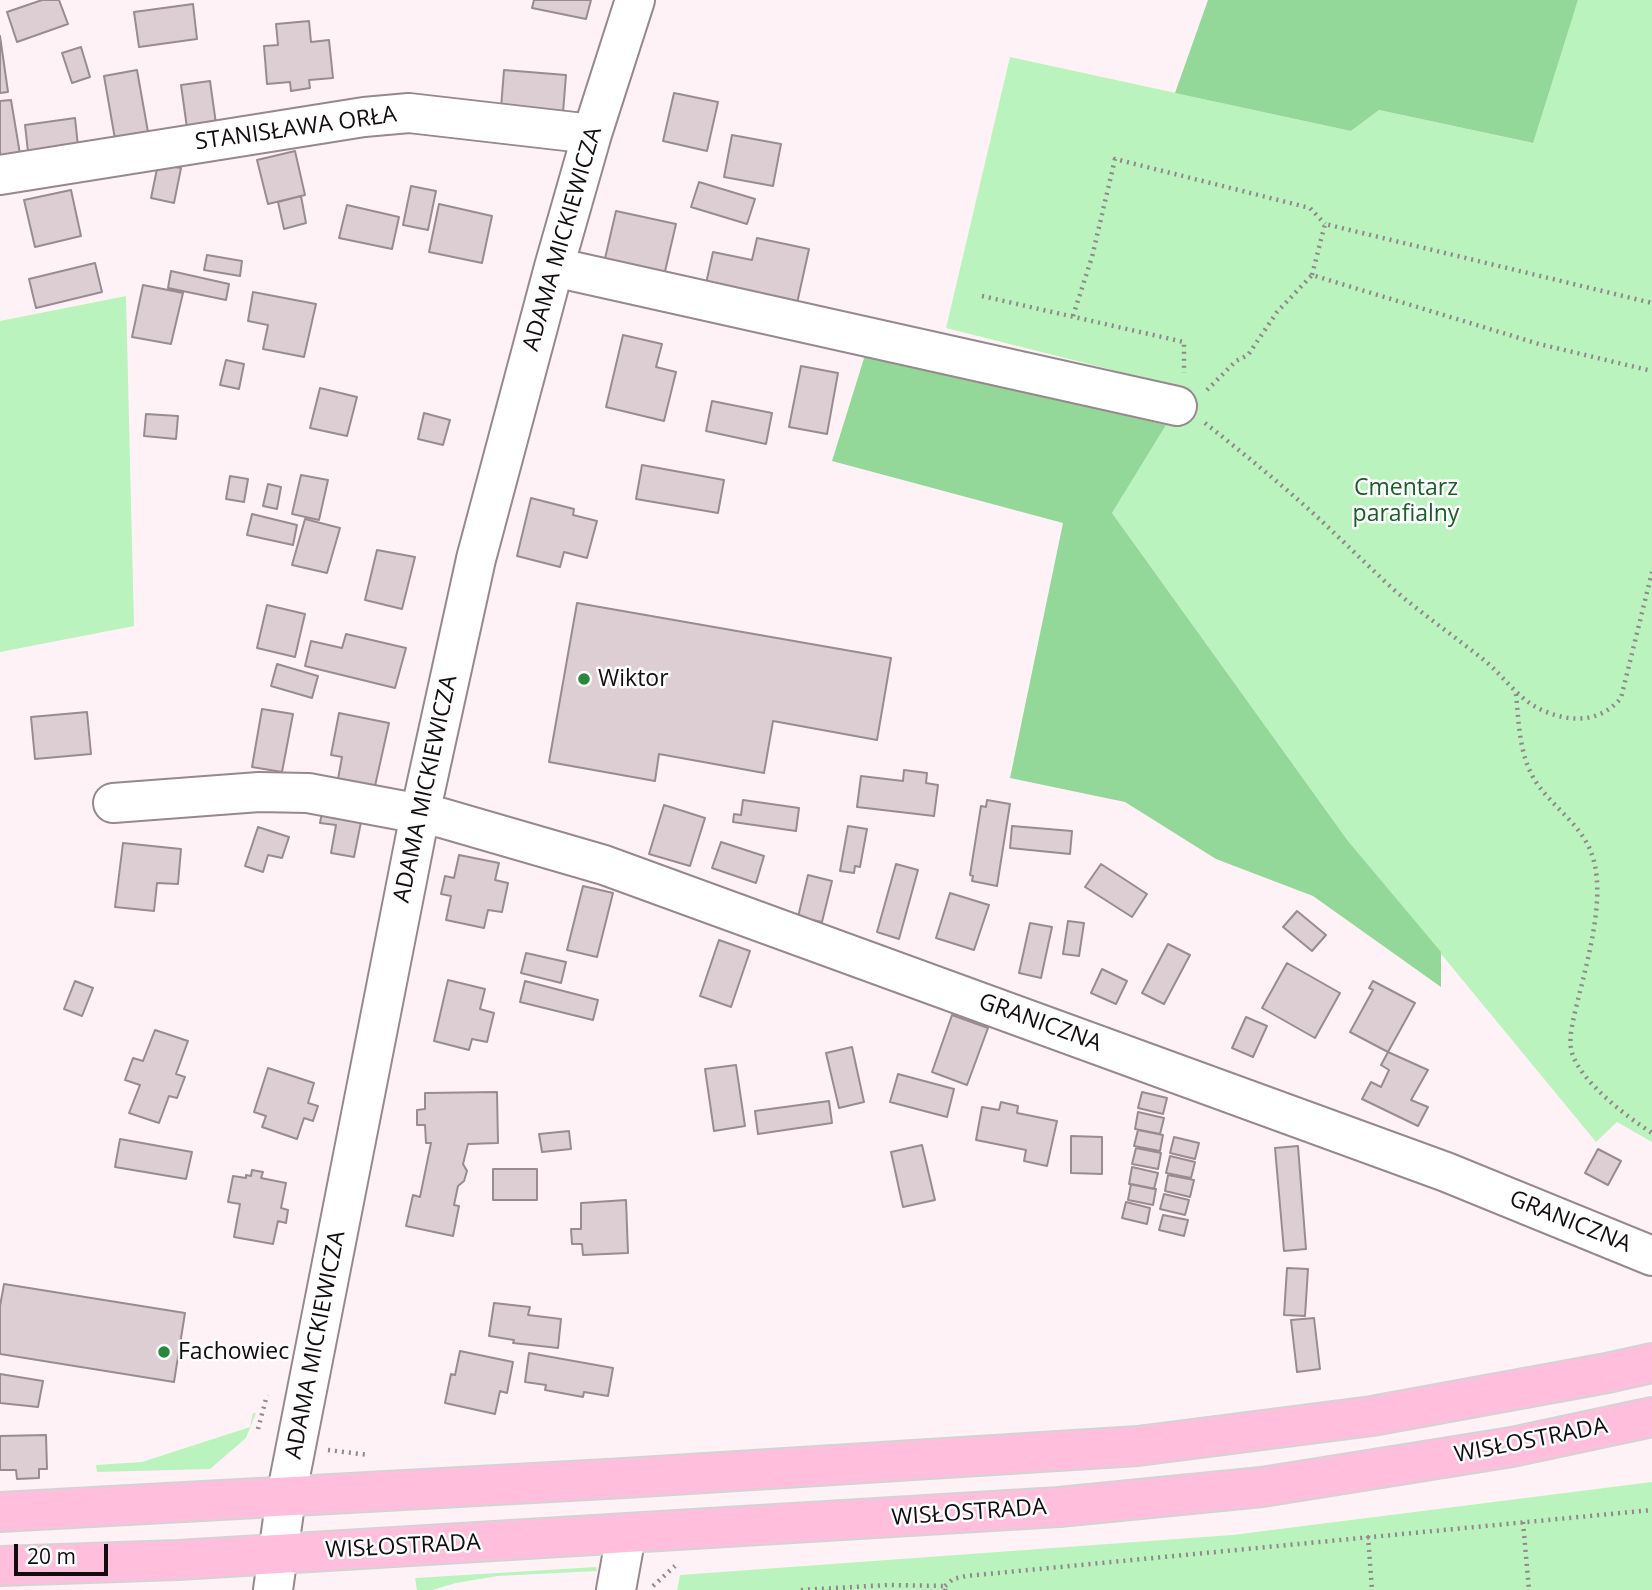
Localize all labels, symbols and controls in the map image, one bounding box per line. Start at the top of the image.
street label: STANISŁAWA ORŁA [194,101,398,157]
street label: ADAMA MICKIEWICZA [518,124,608,354]
park label: Cmentarz parafialny [1353,474,1459,528]
place label: Wiktor [598,665,669,693]
marker: Wiktor [576,671,592,687]
street label: ADAMA MICKIEWICZA [388,673,464,905]
street label: GRANICZNA [975,988,1105,1058]
street label: GRANICZNA [1505,1185,1635,1259]
street label: ADAMA MICKIEWICZA [280,1229,352,1461]
place label: Fachowiec [178,1338,289,1366]
marker: Fachowiec [156,1344,172,1360]
street label: WISŁOSTRADA [1452,1413,1610,1469]
street label: WISŁOSTRADA [891,1494,1047,1532]
street label: WISŁOSTRADA [325,1529,481,1565]
scale bar [18,1530,112,1574]
text: 20 m [27,1542,76,1570]

